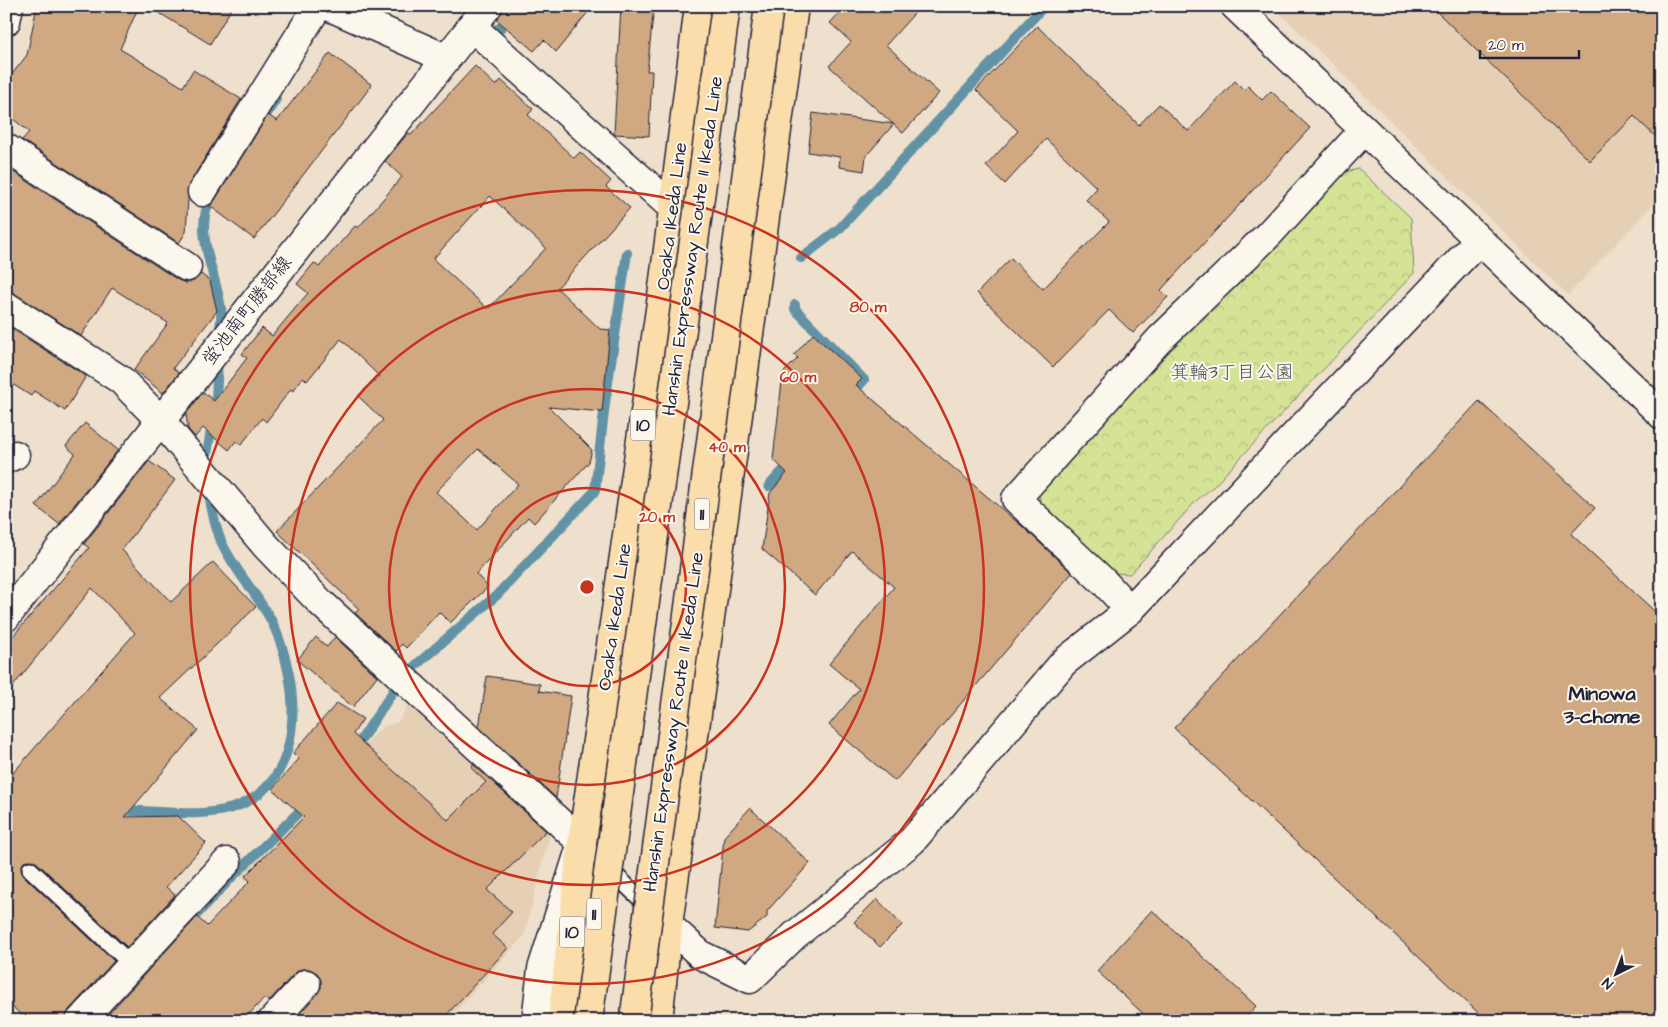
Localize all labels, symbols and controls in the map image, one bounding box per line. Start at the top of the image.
scale bar [1480,28,1579,60]
text: 20 m [1488,35,1524,56]
street label: Hanshin Expressway Route 11 Ikeda Line [656,74,731,418]
street label: Osaka Ikeda Line [650,141,694,291]
street label: 蛍池南町勝部線 [195,250,299,372]
text: 80 m [850,297,887,318]
park label: 箕輪3丁目公園 [1170,359,1294,386]
text: 60 m [780,367,817,388]
road number: 10 [630,410,656,440]
text: 40 m [708,437,746,458]
road number: 11 [694,498,710,530]
text: 20 m [638,507,675,528]
street label: Osaka Ikeda Line [591,542,639,692]
street label: Hanshin Expressway Route 11 Ikeda Line [637,550,712,894]
centre of rings [578,578,596,596]
district label: Minowa 3-chome [1563,680,1640,731]
road number: 11 [586,899,602,930]
road number: 10 [560,916,584,948]
north arrow [1590,950,1640,1000]
text: N [1598,972,1618,993]

